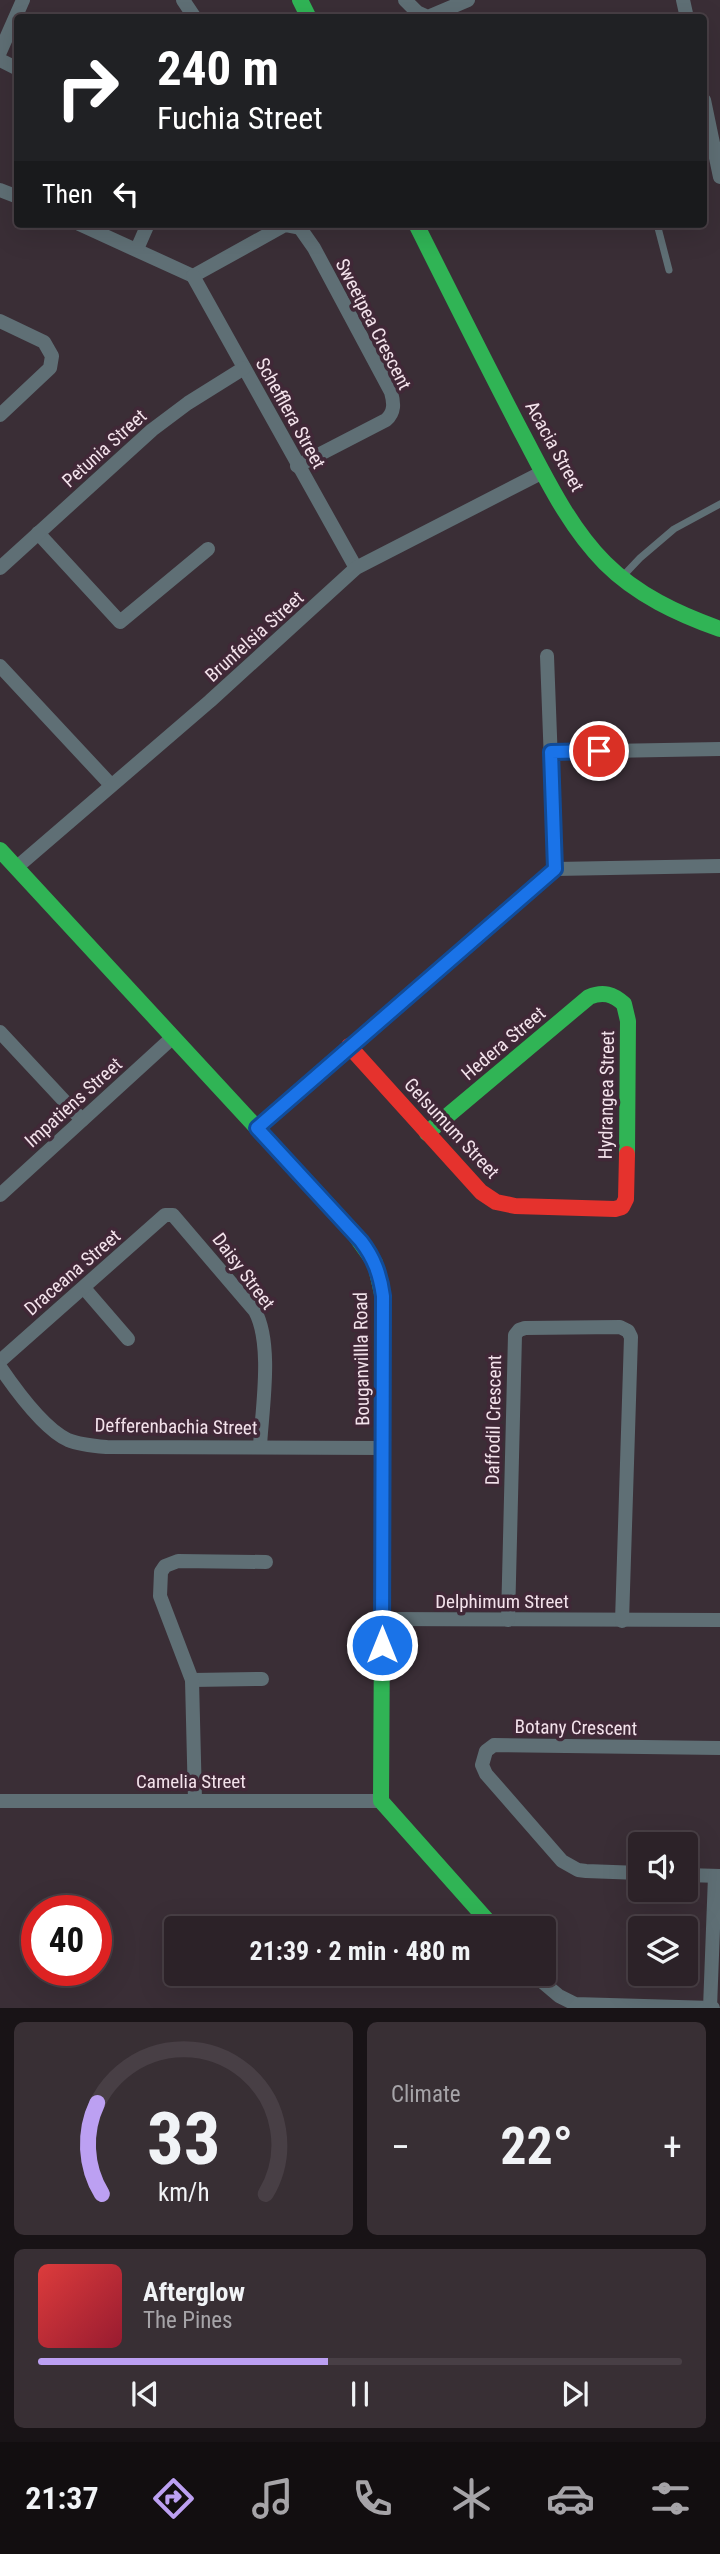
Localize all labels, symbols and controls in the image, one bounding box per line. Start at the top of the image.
text: 240 m [157,40,279,97]
icon: right [42,42,133,133]
text: Fuchia Street [157,99,323,137]
icon: left [107,175,145,213]
text: Then [42,179,93,209]
street label: Sweetpea Crescent [331,255,416,394]
street label: Schefflera Street [251,354,330,473]
street label: Acacia Street [520,397,589,496]
street label: Petunia Street [57,404,151,492]
street label: Brunfelsia Street [200,586,308,687]
pin [569,721,629,781]
icon: arrive [580,732,618,770]
street label: Hedera Street [457,1002,550,1085]
street label: Hydrangea Street [594,1030,619,1160]
street label: Impatiens Street [20,1053,127,1152]
street label: Gelsumum Street [399,1073,504,1183]
street label: Draceana Street [20,1225,125,1320]
street label: Daisy Street [207,1229,280,1314]
street label: Bouganvillla Road [349,1292,374,1426]
street label: Daffodil Crescent [481,1355,506,1485]
street label: Defferenbachia Street [94,1414,258,1439]
street label: Delphimum Street [435,1590,569,1613]
position arrow [345,1608,419,1682]
street label: Botany Crescent [515,1715,637,1740]
street label: Camelia Street [136,1770,246,1793]
map controls [628,1832,698,1986]
button: sound [628,1832,698,1902]
speed limit sign: 40 [21,1895,112,1986]
button: layers [628,1916,698,1986]
text: 21:39 · 2 min · 480 m [250,1936,470,1966]
text: Climate [391,2081,461,2108]
text: 33 [147,2097,220,2183]
text: 22° [500,2116,573,2177]
text: − [391,2125,410,2169]
text: + [663,2125,682,2169]
text: km/h [158,2178,209,2207]
text: Afterglow [143,2277,245,2307]
text: The Pines [143,2307,233,2334]
icon: previous [126,2375,164,2413]
icon: pause [341,2375,379,2413]
icon: next [556,2375,594,2413]
icon: directions [149,2474,198,2523]
icon: music [248,2474,297,2523]
icon: phone [348,2474,397,2523]
icon: climate [447,2474,496,2523]
icon: car [546,2474,595,2523]
icon: filters [646,2474,695,2523]
text: 21:37 [25,2479,99,2517]

